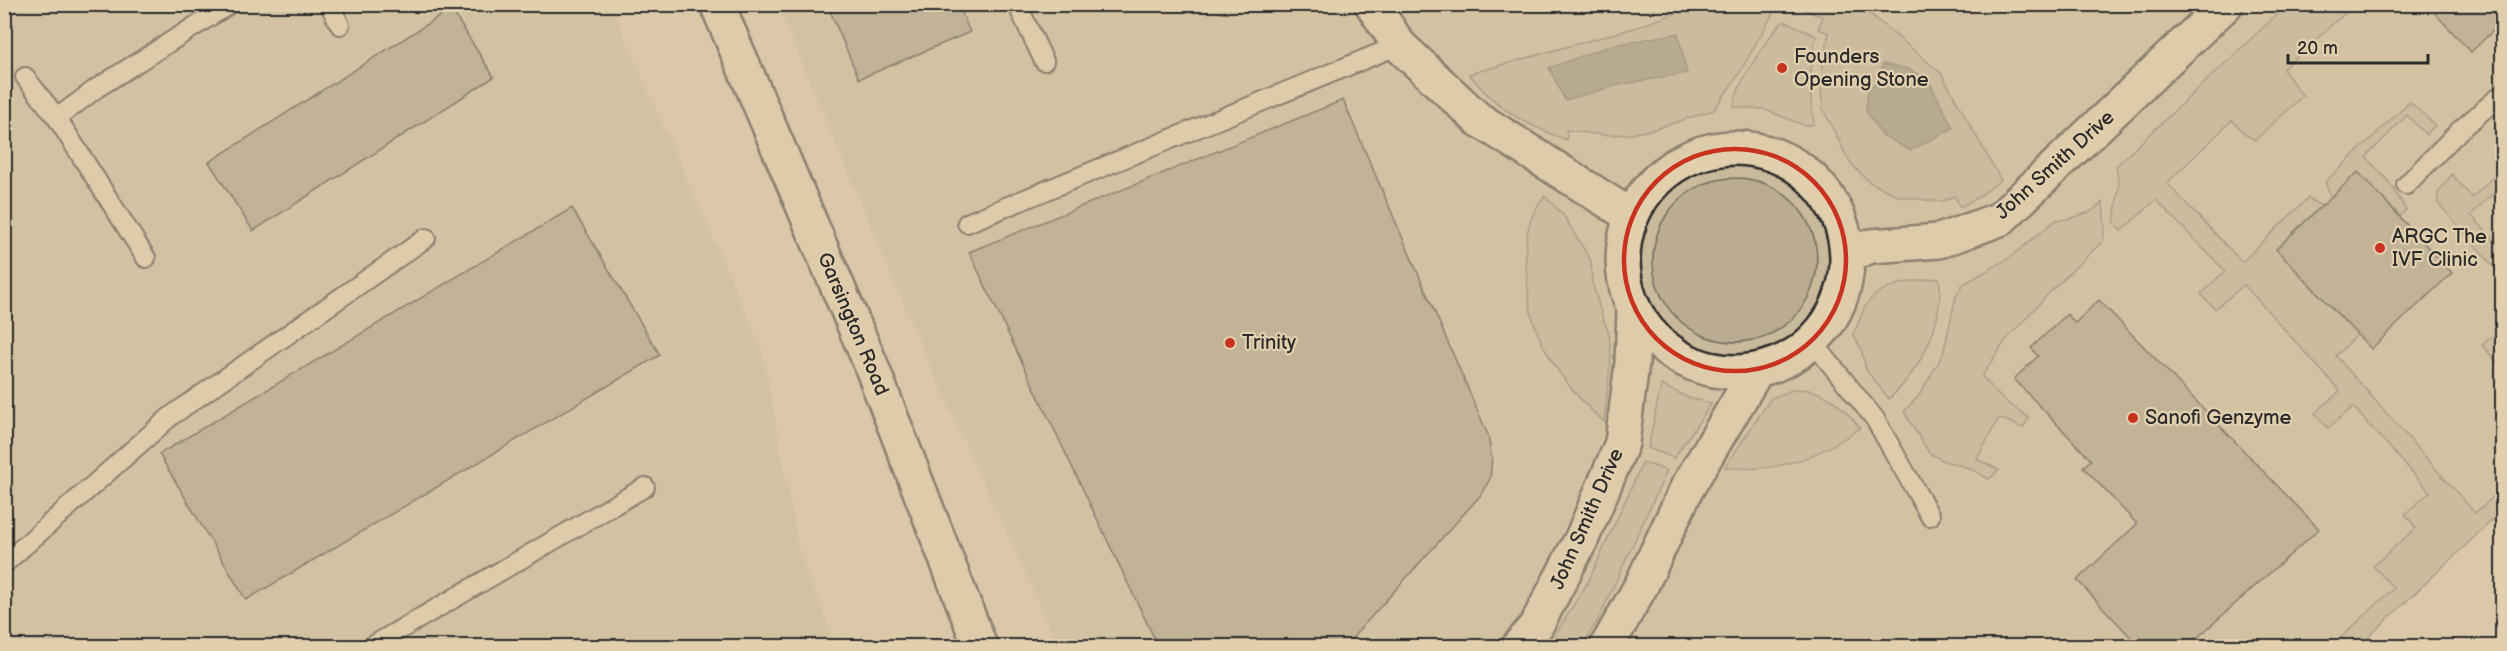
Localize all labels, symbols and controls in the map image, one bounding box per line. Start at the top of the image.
scale bar [2288,27,2428,65]
text: 20 m [2297,38,2338,59]
place label: Founders Opening Stone [1794,45,1929,92]
marker: Founders Opening Stone [1775,61,1789,75]
street label: John Smith Drive [1991,105,2119,225]
place label: ARGC The IVF Clinic [2392,225,2487,272]
marker: ARGC The IVF Clinic [2373,241,2387,255]
street label: Garsington Road [812,249,894,399]
place label: Trinity [1242,331,1296,355]
marker: Trinity [1223,336,1237,350]
place label: Sanofi Genzyme [2145,406,2291,430]
marker: Sanofi Genzyme [2126,411,2140,425]
street label: John Smith Drive [1545,445,1629,593]

